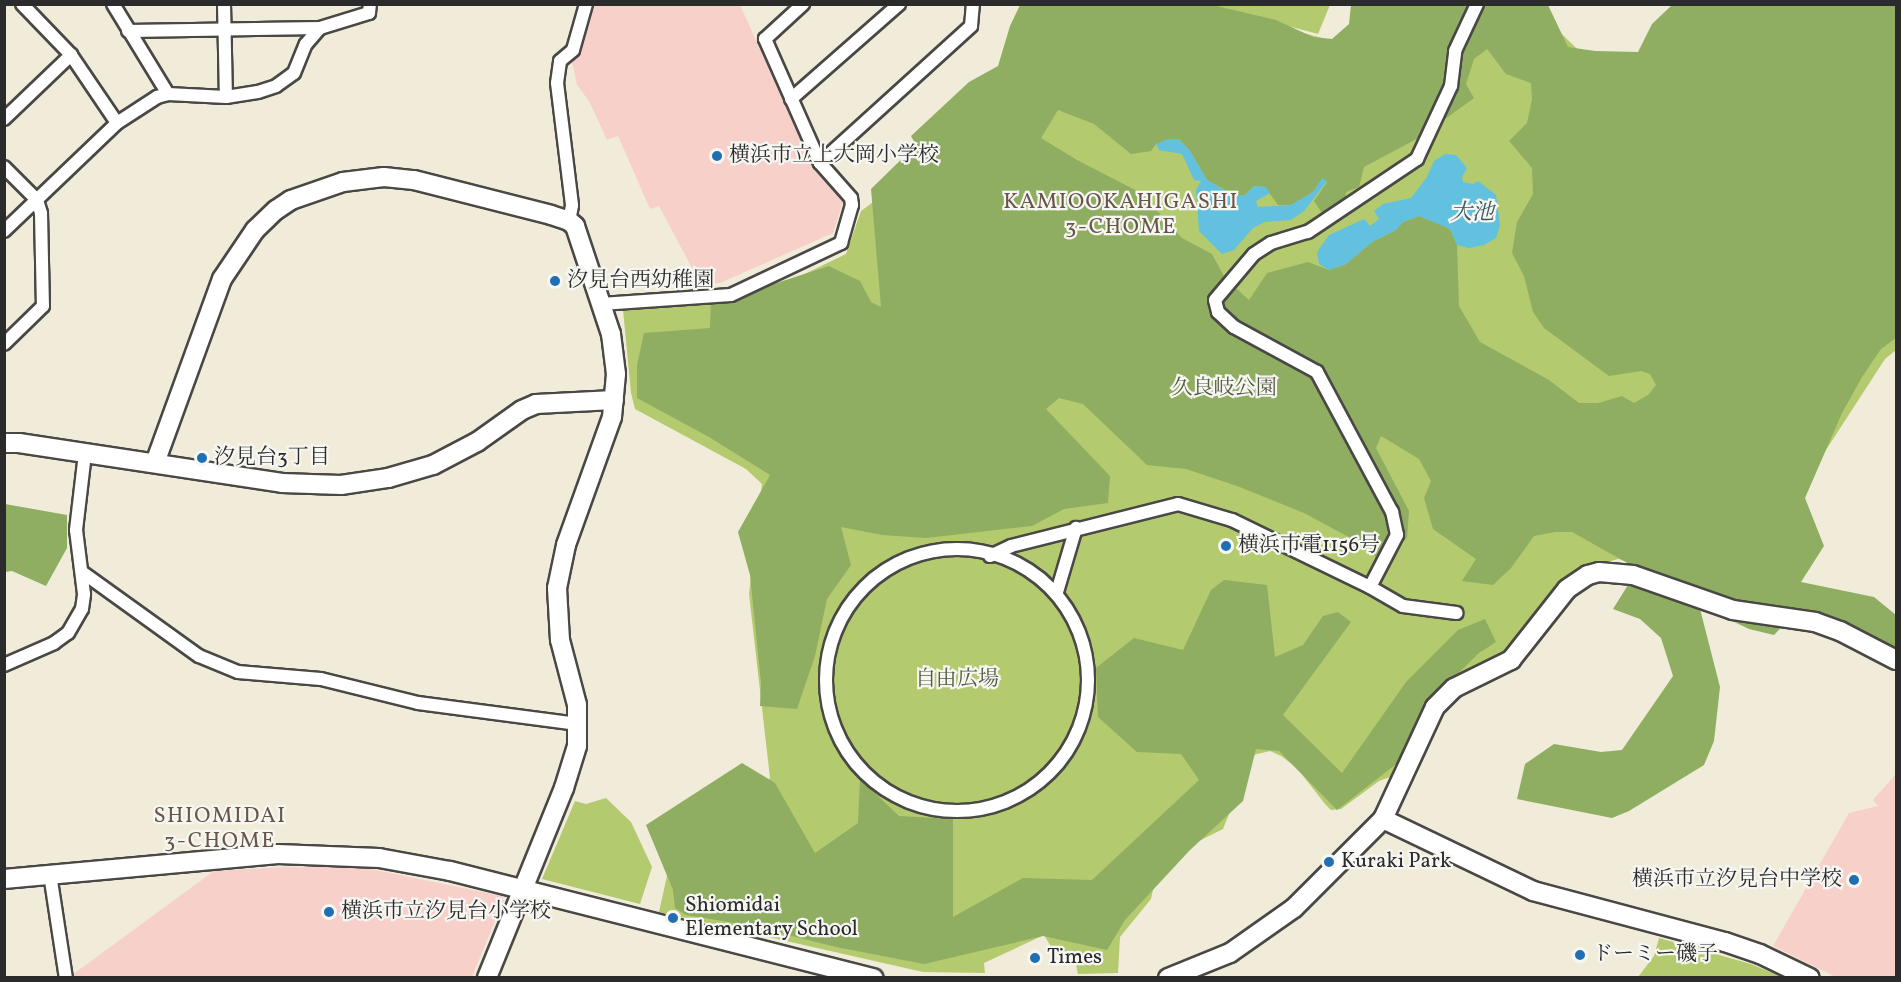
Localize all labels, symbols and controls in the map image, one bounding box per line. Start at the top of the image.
place label: 横浜市立上大岡小学校 [729,143,939,169]
marker: 横浜市立上大岡小学校 [710,149,724,163]
district label: KAMIOOKAHIGASHI 3-CHOME [1003,189,1239,240]
water label: 大池 [1450,201,1494,227]
place label: 汐見台西幼稚園 [567,268,714,294]
marker: 汐見台西幼稚園 [548,274,562,288]
park label: 久良岐公園 [1172,376,1276,402]
place label: 汐見台3丁目 [214,445,330,471]
marker: 汐見台3丁目 [195,451,209,465]
place label: 横浜市電1156号 [1238,533,1380,559]
marker: 横浜市電1156号 [1219,539,1233,553]
park label: 自由広場 [915,667,999,693]
district label: SHIOMIDAI 3-CHOME [153,803,287,854]
place label: Kuraki Park [1341,849,1451,875]
marker: Kuraki Park [1322,855,1336,869]
place label: 横浜市立汐見台中学校 [1632,867,1842,893]
marker: 横浜市立汐見台中学校 [1847,873,1861,887]
place label: Shiomidai Elementary School [685,893,859,943]
place label: 横浜市立汐見台小学校 [341,899,551,925]
marker: 横浜市立汐見台小学校 [322,905,336,919]
marker: Shiomidai Elementary School [666,911,680,925]
place label: ドーミー磯子 [1592,942,1718,968]
place label: Times [1047,945,1102,971]
marker: ドーミー磯子 [1573,948,1587,962]
marker: Times [1028,951,1042,965]

